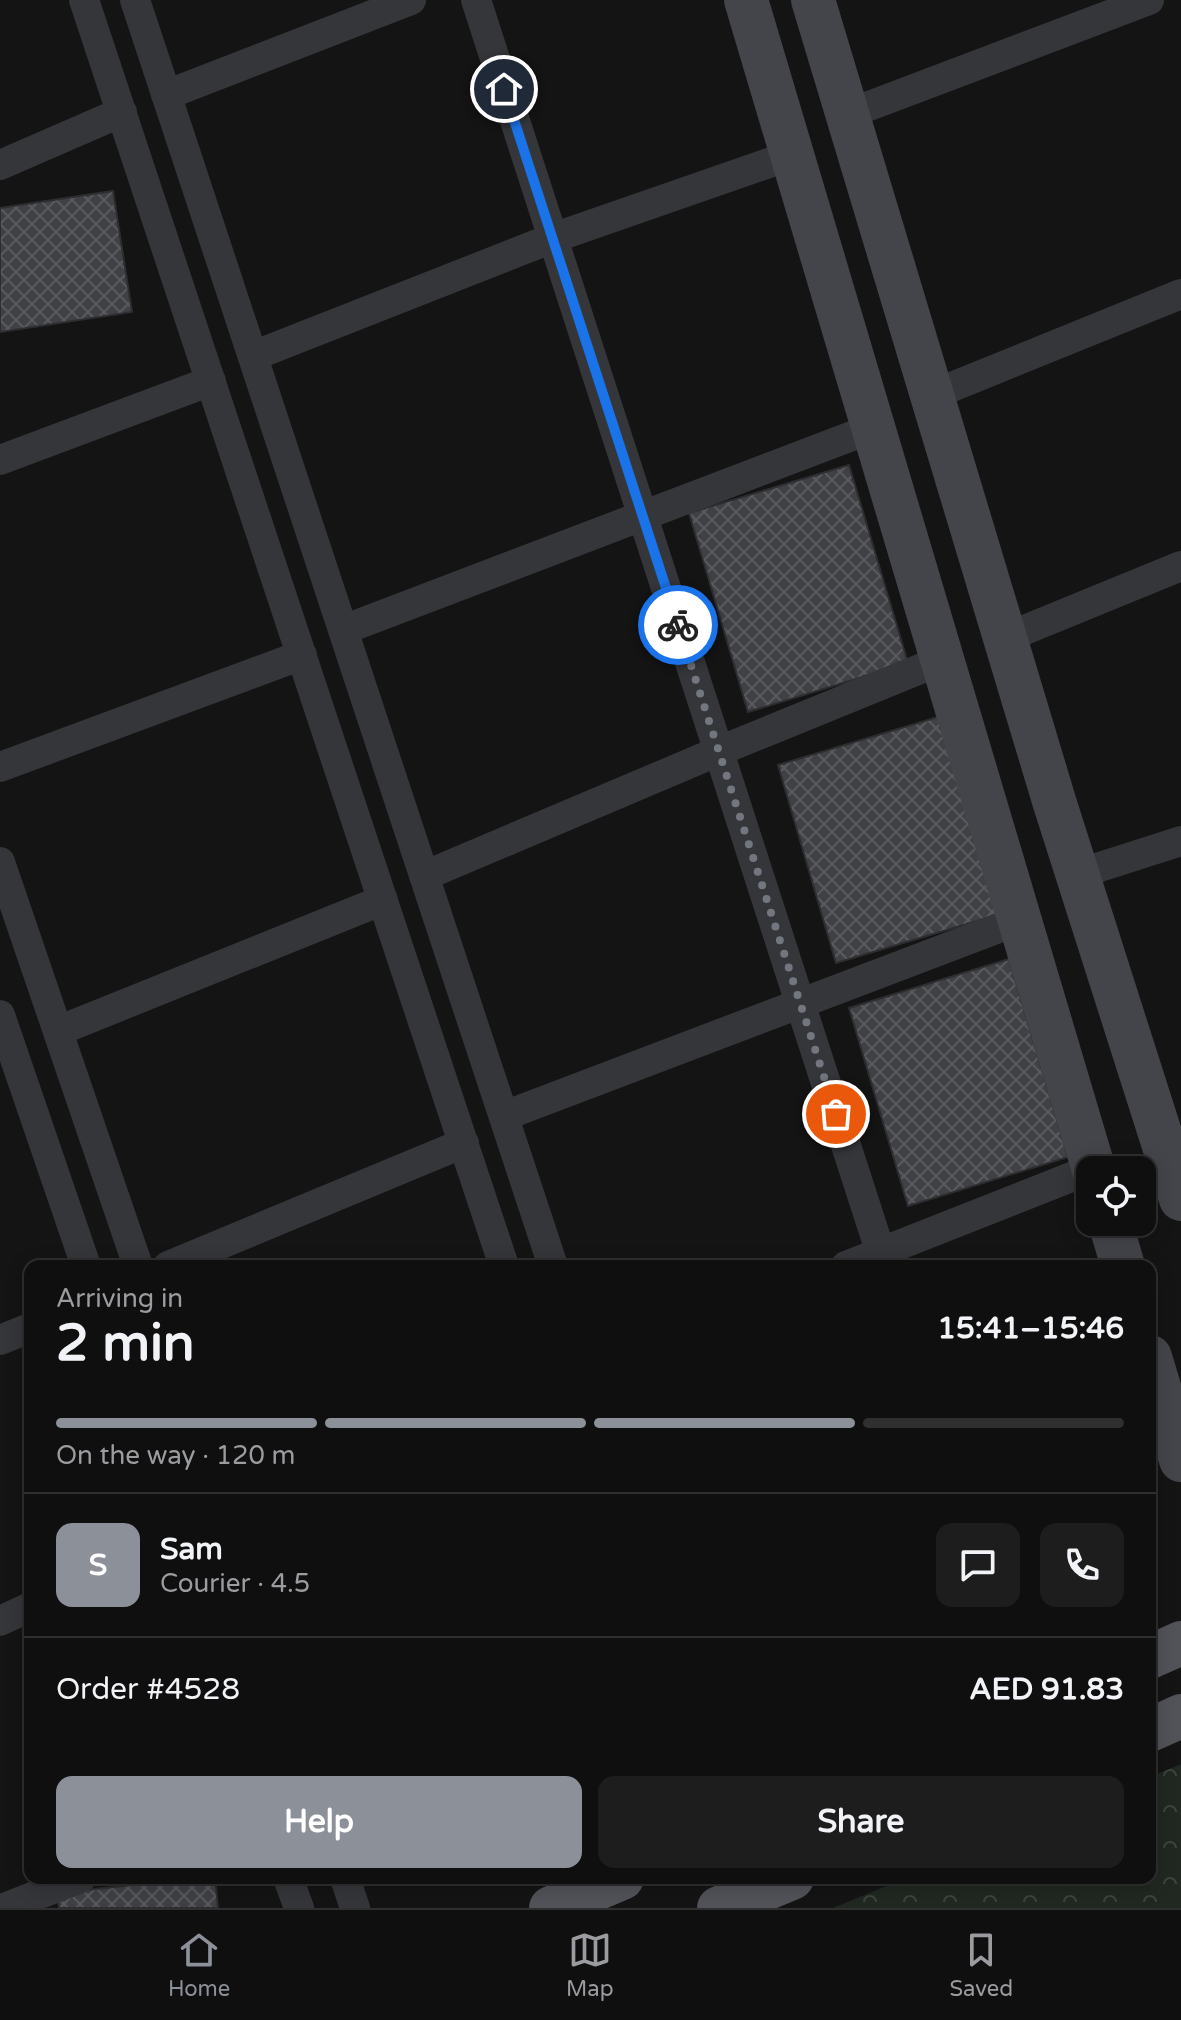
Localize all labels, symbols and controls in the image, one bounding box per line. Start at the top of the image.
pin [470,55,538,123]
icon: home [482,67,526,111]
courier [638,585,718,665]
icon: bike [656,603,700,647]
pin [802,1080,870,1148]
icon: bag [814,1092,858,1136]
map controls [1076,1156,1156,1236]
button: locate [1076,1156,1156,1236]
text: Arriving in [56,1283,183,1314]
text: 15:41–15:46 [937,1310,1124,1347]
text: 2 min [56,1312,195,1375]
text: On the way · 120 m [56,1440,295,1471]
button: chat [936,1523,1020,1607]
button: phone [1040,1523,1124,1607]
text: Sam [160,1531,223,1568]
text: S [89,1547,107,1584]
text: Courier · 4.5 [160,1568,310,1599]
text: Order #4528 [56,1671,240,1708]
text: AED 91.83 [969,1671,1124,1708]
button: Help [56,1776,582,1868]
button: Share [598,1776,1124,1868]
tab: Home [168,1928,230,2002]
tab: Map [566,1928,614,2002]
tab: Saved [949,1928,1013,2002]

